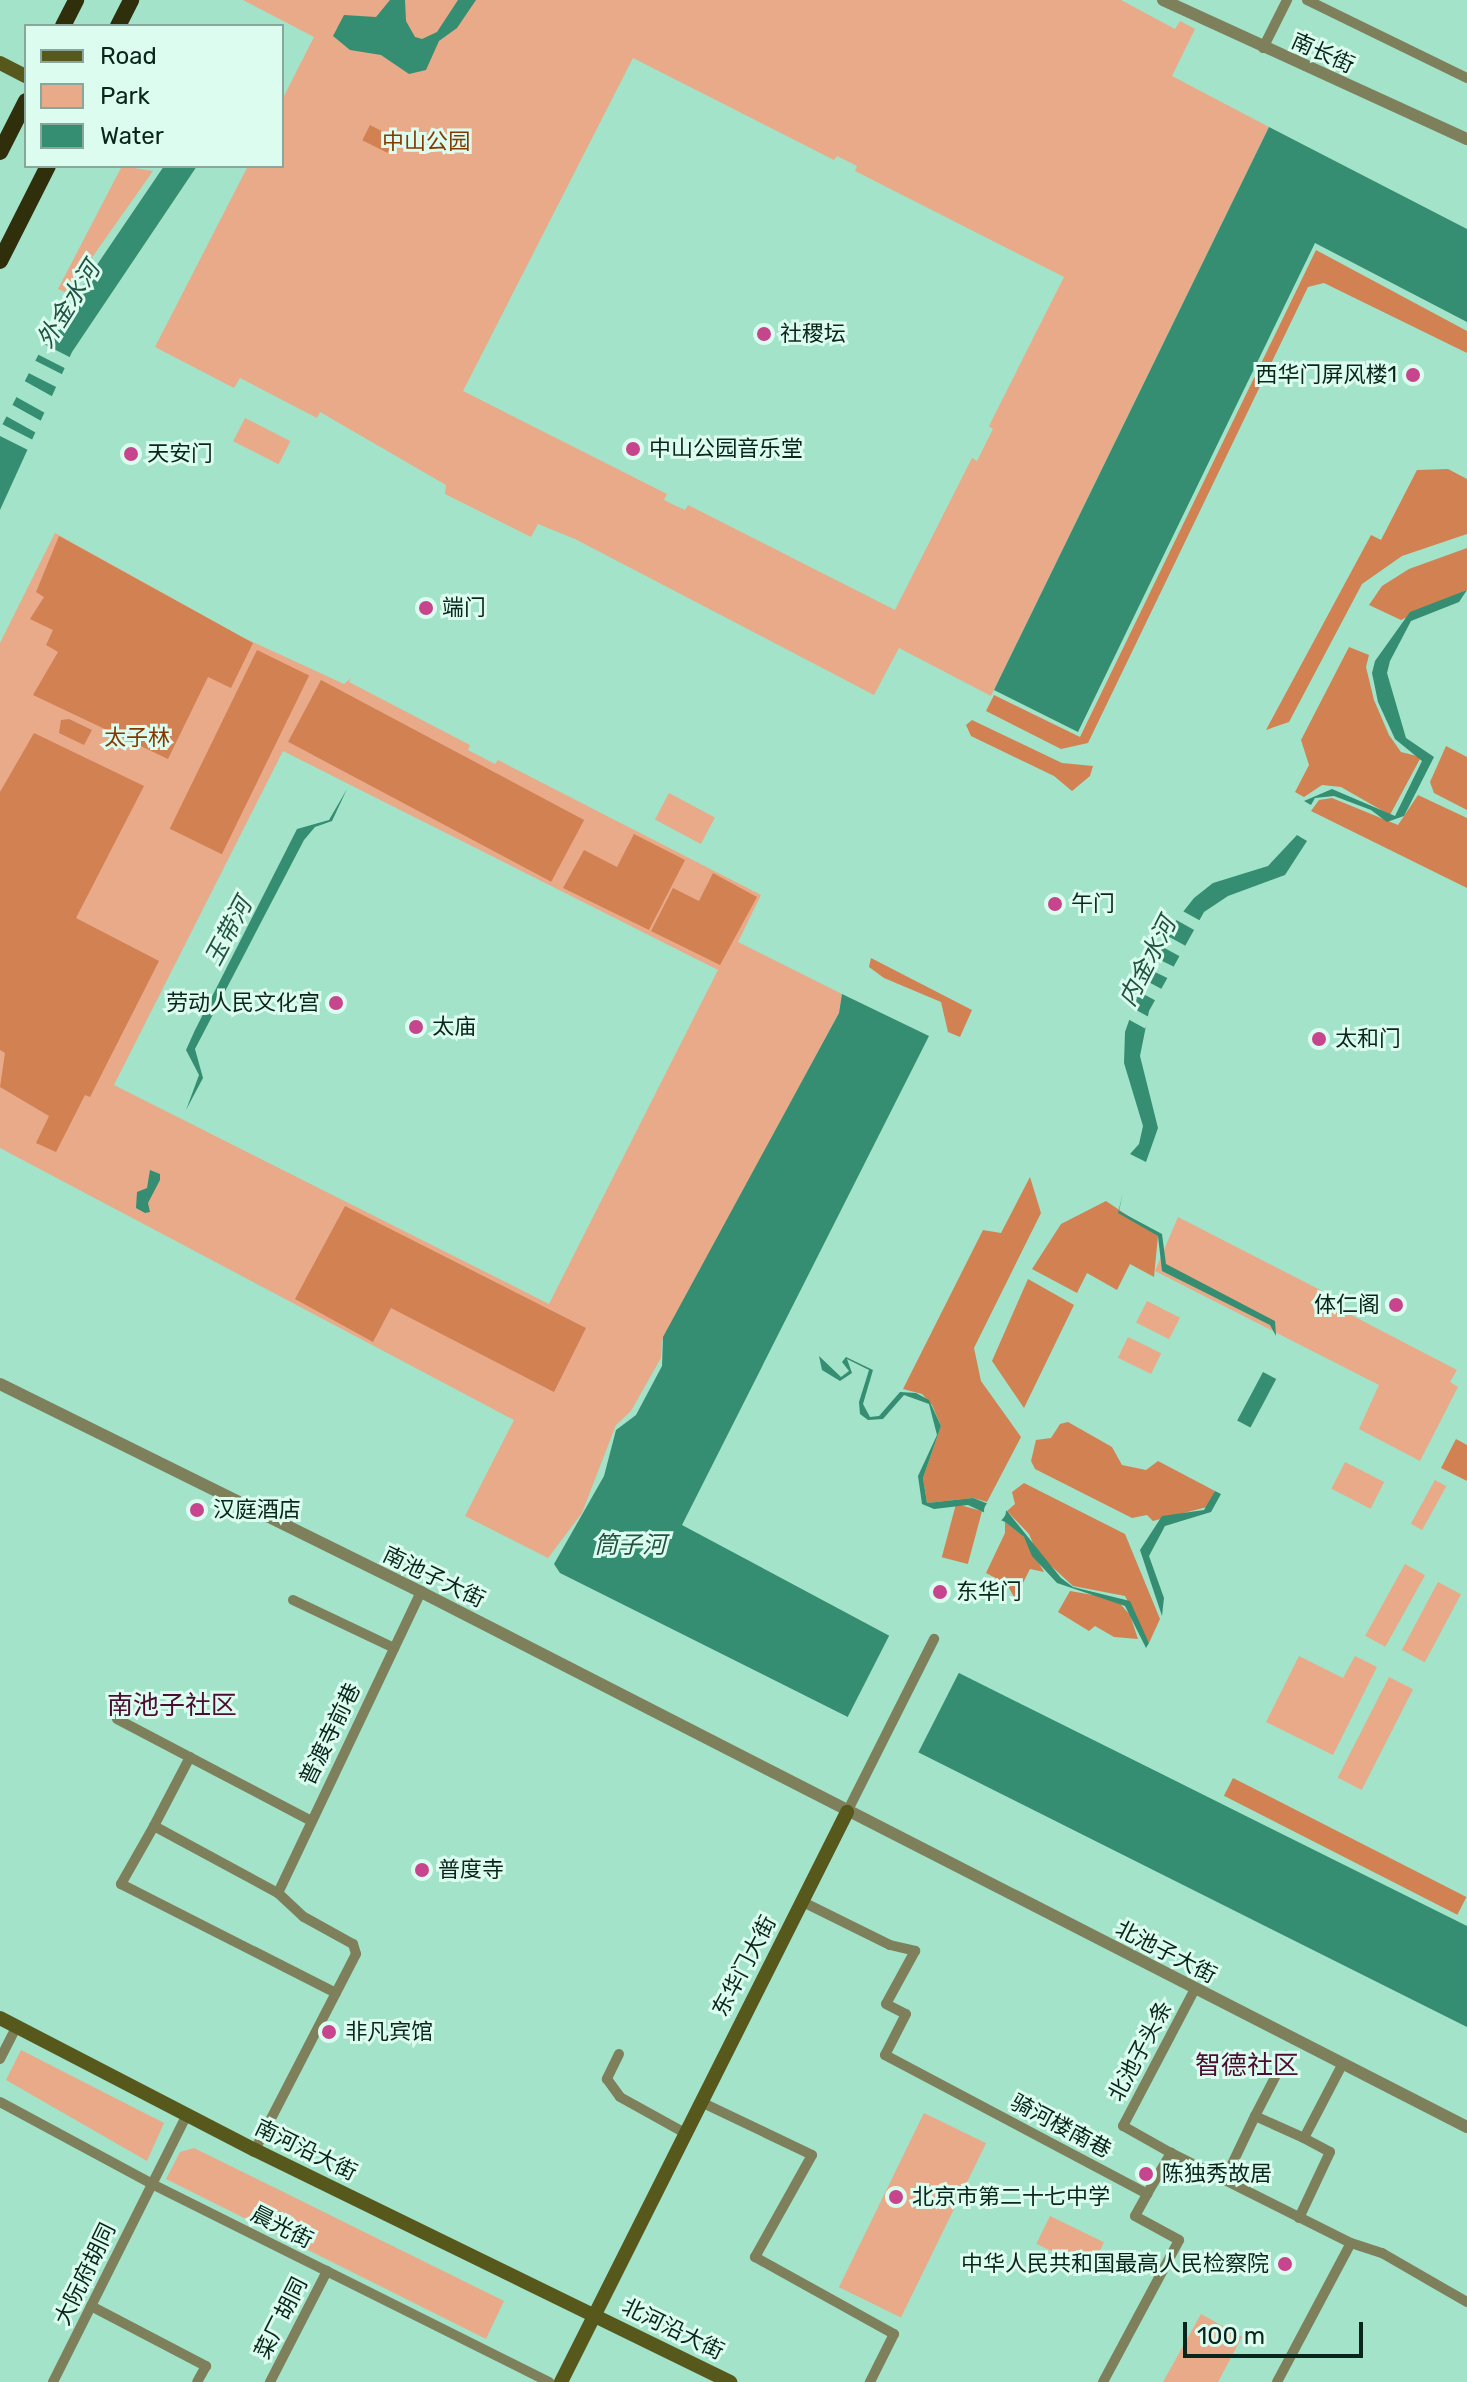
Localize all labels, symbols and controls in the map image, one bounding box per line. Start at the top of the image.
legend [24,24,284,168]
street label: 南长街 [1287,28,1359,78]
text: Road [100,42,157,70]
text: Park [100,82,150,110]
text: Water [100,122,164,150]
park label: 中山公园 [382,129,470,155]
water label: 外金水河 [31,257,107,353]
place label: 社稷坛 [780,321,846,347]
marker: 社稷坛 [755,325,773,343]
place label: 西华门屏风楼1 [1256,362,1397,388]
marker: 西华门屏风楼1 [1404,366,1422,384]
place label: 中山公园音乐堂 [649,436,803,462]
marker: 中山公园音乐堂 [624,440,642,458]
place label: 天安门 [147,441,213,467]
marker: 天安门 [122,445,140,463]
place label: 端门 [442,595,486,621]
marker: 端门 [417,599,435,617]
park label: 太子林 [104,725,170,751]
place label: 午门 [1071,891,1115,917]
water label: 玉带河 [199,893,259,971]
marker: 午门 [1046,895,1064,913]
water label: 内金水河 [1113,913,1183,1011]
place label: 劳动人民文化宫 [166,990,320,1016]
marker: 劳动人民文化宫 [327,994,345,1012]
place label: 太庙 [432,1014,476,1040]
marker: 太庙 [407,1018,425,1036]
place label: 太和门 [1335,1026,1401,1052]
marker: 太和门 [1310,1030,1328,1048]
place label: 体仁阁 [1314,1292,1380,1318]
marker: 体仁阁 [1387,1296,1405,1314]
place label: 汉庭酒店 [213,1497,301,1523]
marker: 汉庭酒店 [188,1501,206,1519]
water label: 筒子河 [594,1532,666,1560]
street label: 南池子大街 [379,1541,489,1613]
place label: 东华门 [956,1579,1022,1605]
marker: 东华门 [931,1583,949,1601]
street label: 普渡寺前巷 [294,1679,366,1789]
district label: 南池子社区 [107,1690,237,1722]
place label: 普度寺 [438,1857,504,1883]
marker: 普度寺 [413,1861,431,1879]
street label: 东华门大街 [707,1911,781,2021]
street label: 北池子大街 [1111,1915,1221,1989]
street label: 北池子头条 [1103,1996,1177,2106]
place label: 非凡宾馆 [345,2019,433,2045]
marker: 非凡宾馆 [320,2023,338,2041]
district label: 智德社区 [1195,2050,1299,2082]
street label: 骑河楼南巷 [1006,2089,1116,2163]
street label: 南河沿大街 [251,2114,361,2186]
place label: 陈独秀故居 [1162,2161,1272,2187]
marker: 陈独秀故居 [1137,2165,1155,2183]
place label: 北京市第二十七中学 [912,2184,1110,2210]
marker: 北京市第二十七中学 [887,2188,905,2206]
street label: 晨光街 [247,2200,317,2254]
street label: 大阮府胡同 [49,2219,121,2329]
place label: 中华人民共和国最高人民检察院 [961,2251,1269,2277]
marker: 中华人民共和国最高人民检察院 [1276,2255,1294,2273]
street label: 菜厂胡同 [249,2273,313,2363]
street label: 北河沿大街 [618,2293,728,2365]
scale bar [1187,2306,1367,2356]
text: 100 m [1197,2322,1265,2350]

